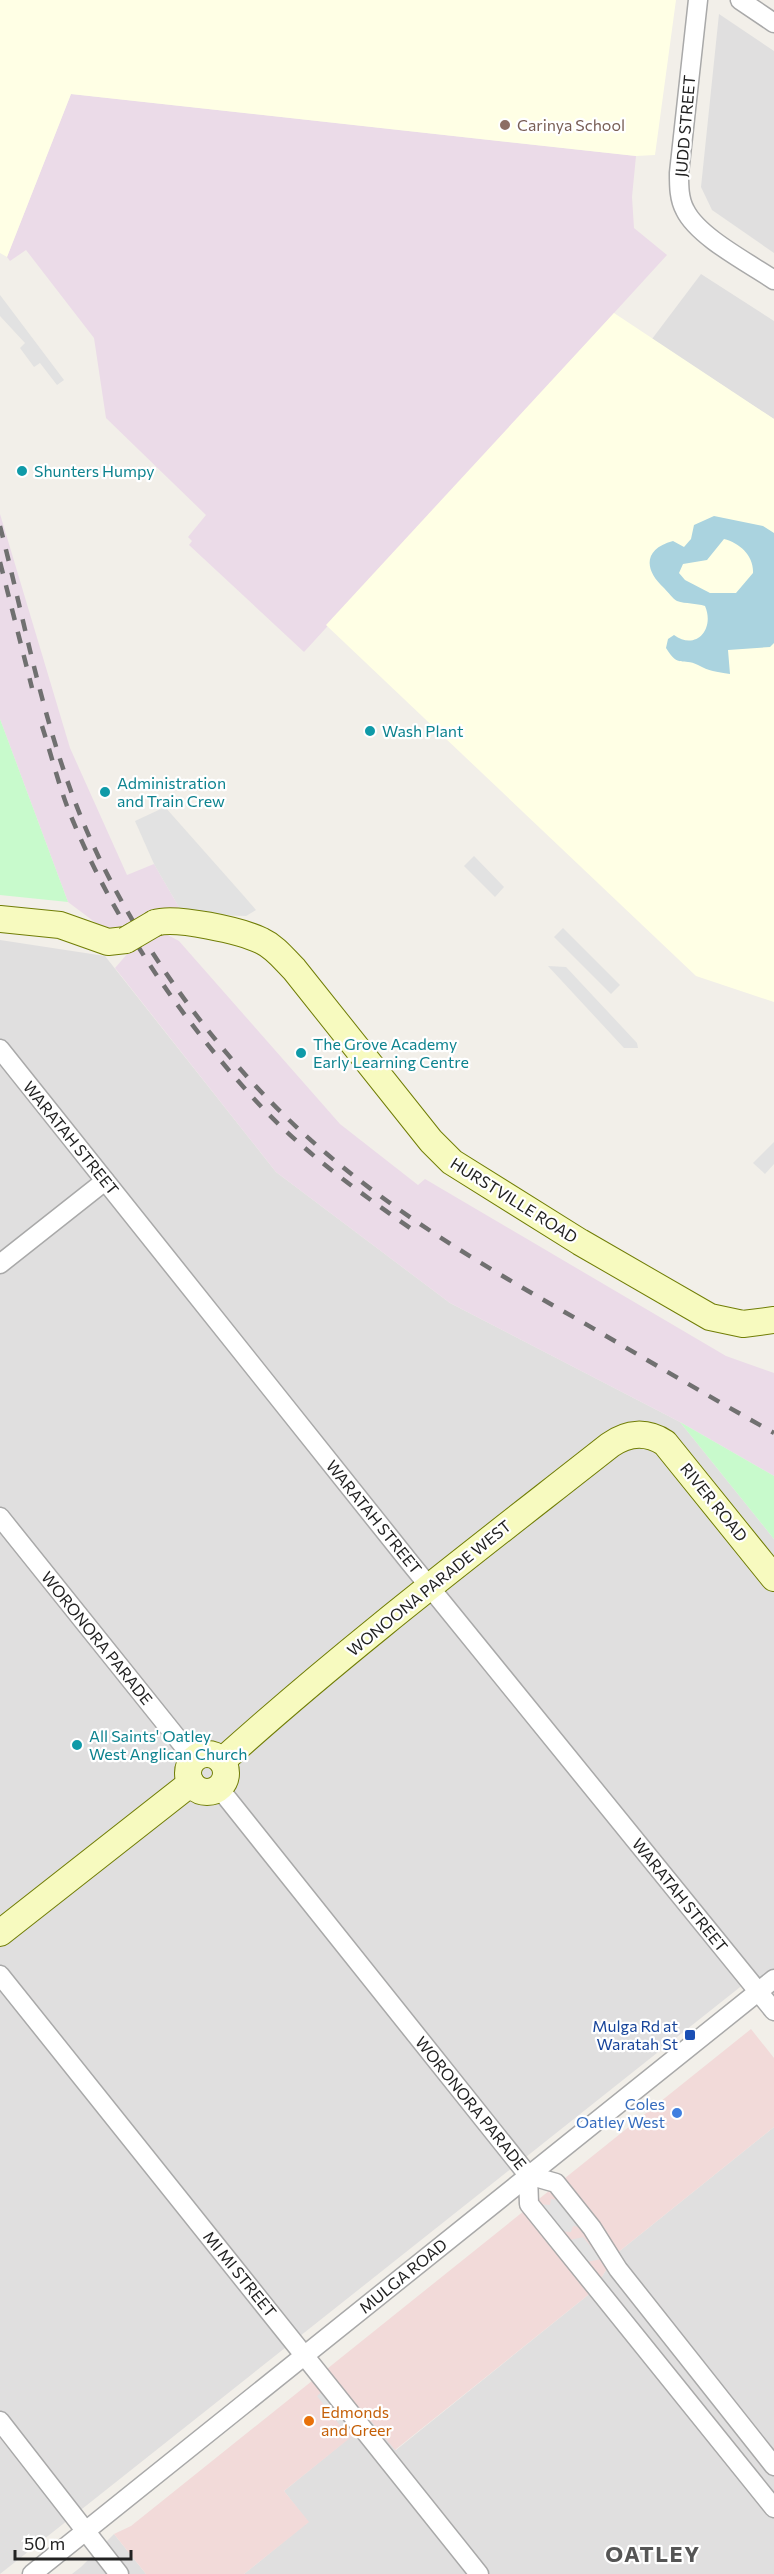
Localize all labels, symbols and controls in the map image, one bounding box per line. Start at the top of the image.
street label: JUDD STREET [671,74,698,178]
place label: Carinya School [517,115,625,134]
marker: Carinya School [498,118,512,132]
place label: Shunters Humpy [34,461,154,480]
marker: Shunters Humpy [15,464,29,478]
place label: Wash Plant [382,721,464,740]
marker: Wash Plant [363,724,377,738]
place label: Administration and Train Crew [117,773,226,810]
marker: Administration and Train Crew [98,785,112,799]
place label: The Grove Academy Early Learning Centre [313,1034,469,1071]
marker: The Grove Academy Early Learning Centre [294,1046,308,1060]
street label: WARATAH STREET [20,1077,123,1198]
street label: HURSTVILLE ROAD [447,1153,581,1246]
street label: WARATAH STREET [323,1456,426,1577]
street label: RIVER ROAD [677,1459,752,1545]
street label: WONOONA PARADE WEST [343,1516,514,1660]
street label: WORONORA PARADE [38,1567,157,1708]
place label: All Saints' Oatley West Anglican Church [89,1726,247,1763]
marker: All Saints' Oatley West Anglican Church [70,1738,84,1752]
street label: WARATAH STREET [629,1834,732,1955]
place label: Mulga Rd at Waratah St [592,2016,678,2053]
marker: Mulga Rd at Waratah St [683,2028,697,2042]
street label: WORONORA PARADE [412,2032,531,2173]
place label: Coles Oatley West [576,2094,665,2131]
marker: Coles Oatley West [670,2106,684,2120]
street label: MI MI STREET [200,2227,281,2321]
street label: MULGA ROAD [355,2234,450,2317]
place label: Edmonds and Greer [321,2402,393,2439]
marker: Edmonds and Greer [302,2414,316,2428]
scale bar [15,2523,130,2561]
text: 50 m [24,2532,65,2554]
district label: OATLEY [605,2540,701,2567]

